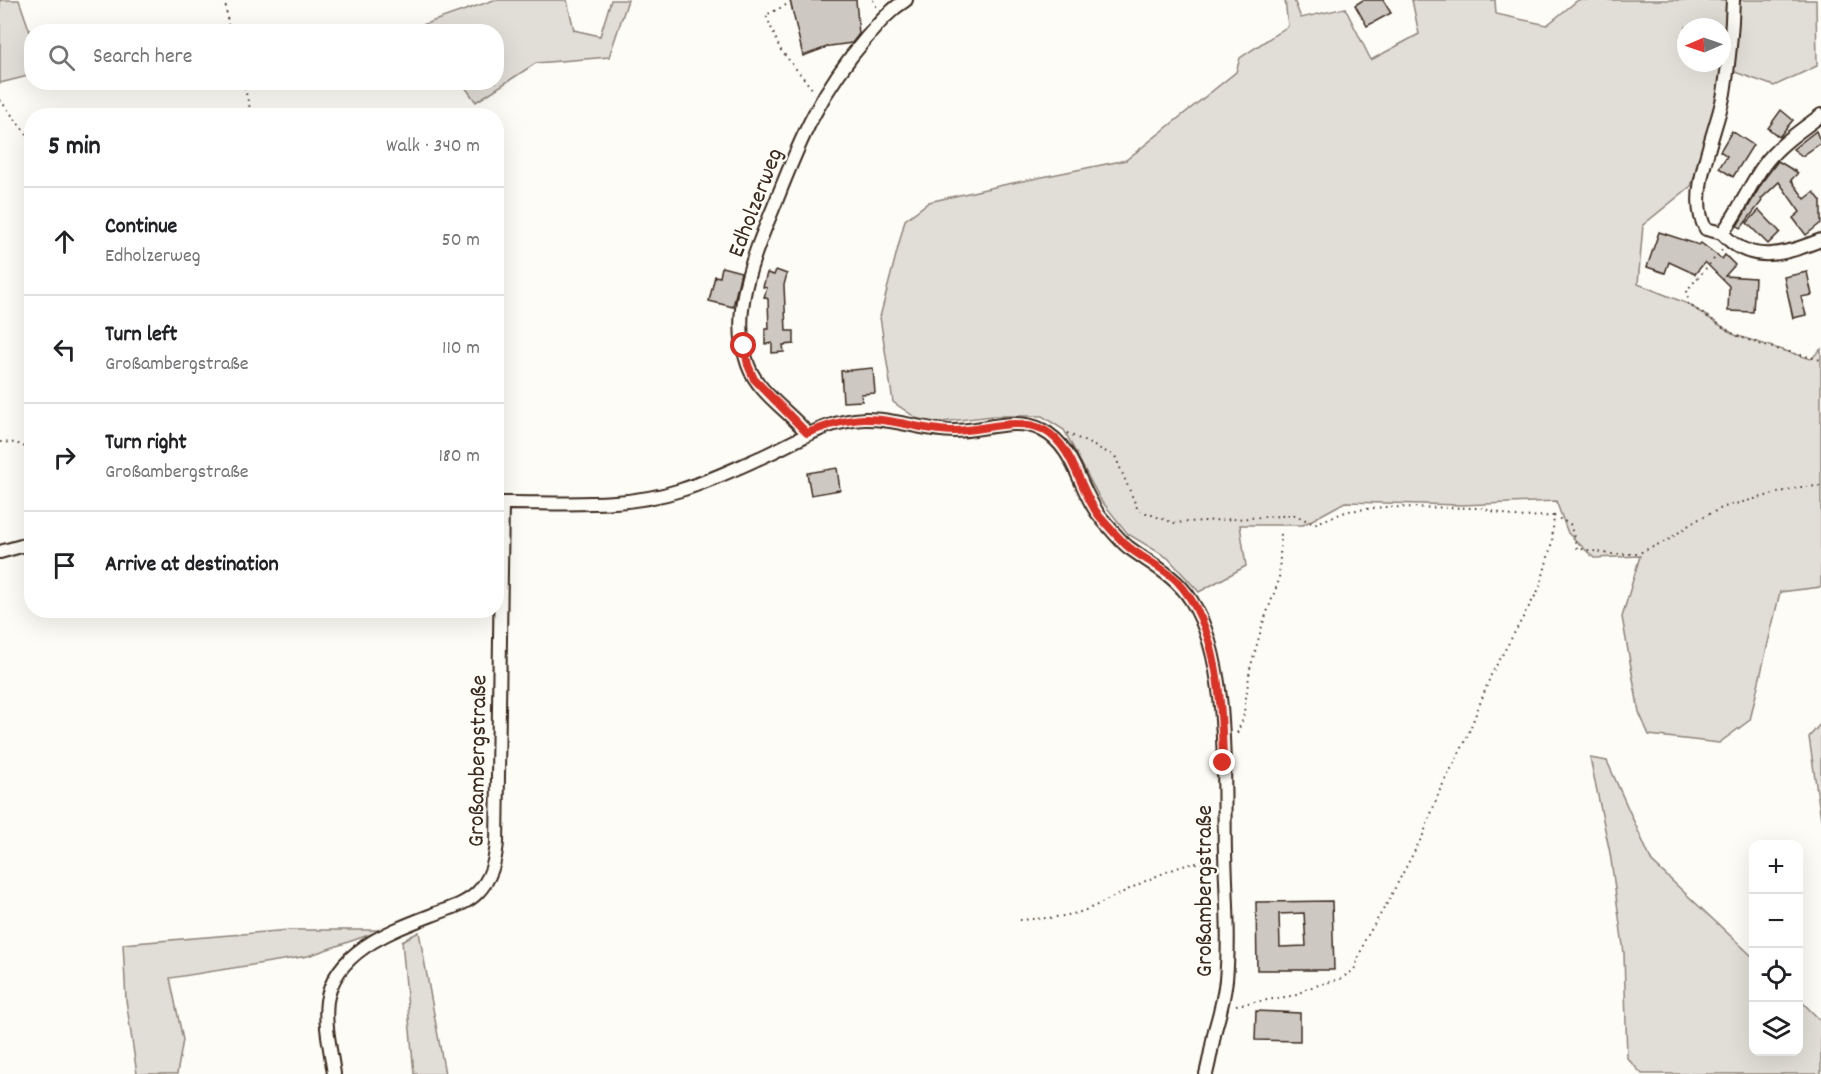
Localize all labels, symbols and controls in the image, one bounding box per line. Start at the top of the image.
north arrow [1677,18,1731,72]
search box [24,24,504,90]
icon: search [45,41,78,74]
text: Search here [93,42,192,73]
text: 5 min [48,129,101,166]
text: Walk · 340 m [386,133,480,161]
street label: Edholzerweg [720,143,793,263]
text: Continue [105,212,177,243]
icon: ahead [48,225,81,258]
text: 50 m [442,227,480,255]
text: Edholzerweg [105,243,201,271]
text: Turn left [105,320,177,351]
route start [730,332,756,358]
icon: left [48,333,81,366]
text: 110 m [442,335,480,363]
text: Großambergstraße [105,351,249,379]
text: Turn right [105,428,187,459]
icon: right [48,441,81,474]
text: 180 m [438,443,480,471]
text: Großambergstraße [105,459,249,487]
icon: arrive [48,549,81,582]
text: Arrive at destination [105,550,279,581]
street label: Großambergstraße [460,675,498,847]
route end [1209,749,1235,775]
street label: Großambergstraße [1189,805,1223,977]
map controls [1749,840,1803,1056]
button: + [1749,840,1803,894]
button: − [1749,894,1803,948]
button: locate [1749,948,1803,1002]
button: layers [1749,1002,1803,1056]

